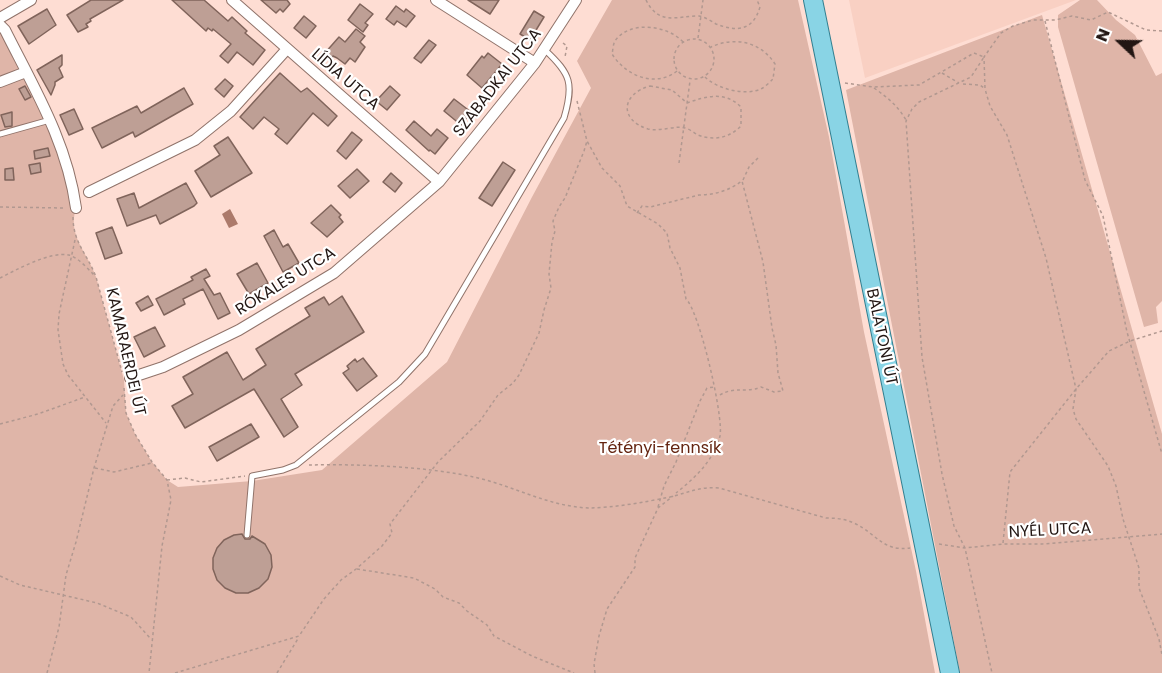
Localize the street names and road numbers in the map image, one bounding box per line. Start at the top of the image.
street label: SZABADKAI UTCA [450,25,546,141]
street label: LÍDIA UTCA [307,45,383,115]
street label: RÓKALES UTCA [233,244,339,320]
street label: KAMARAERDEI ÚT [101,286,149,418]
street label: BALATONI ÚT [861,287,901,387]
street label: NYÉL UTCA [1008,519,1092,543]

